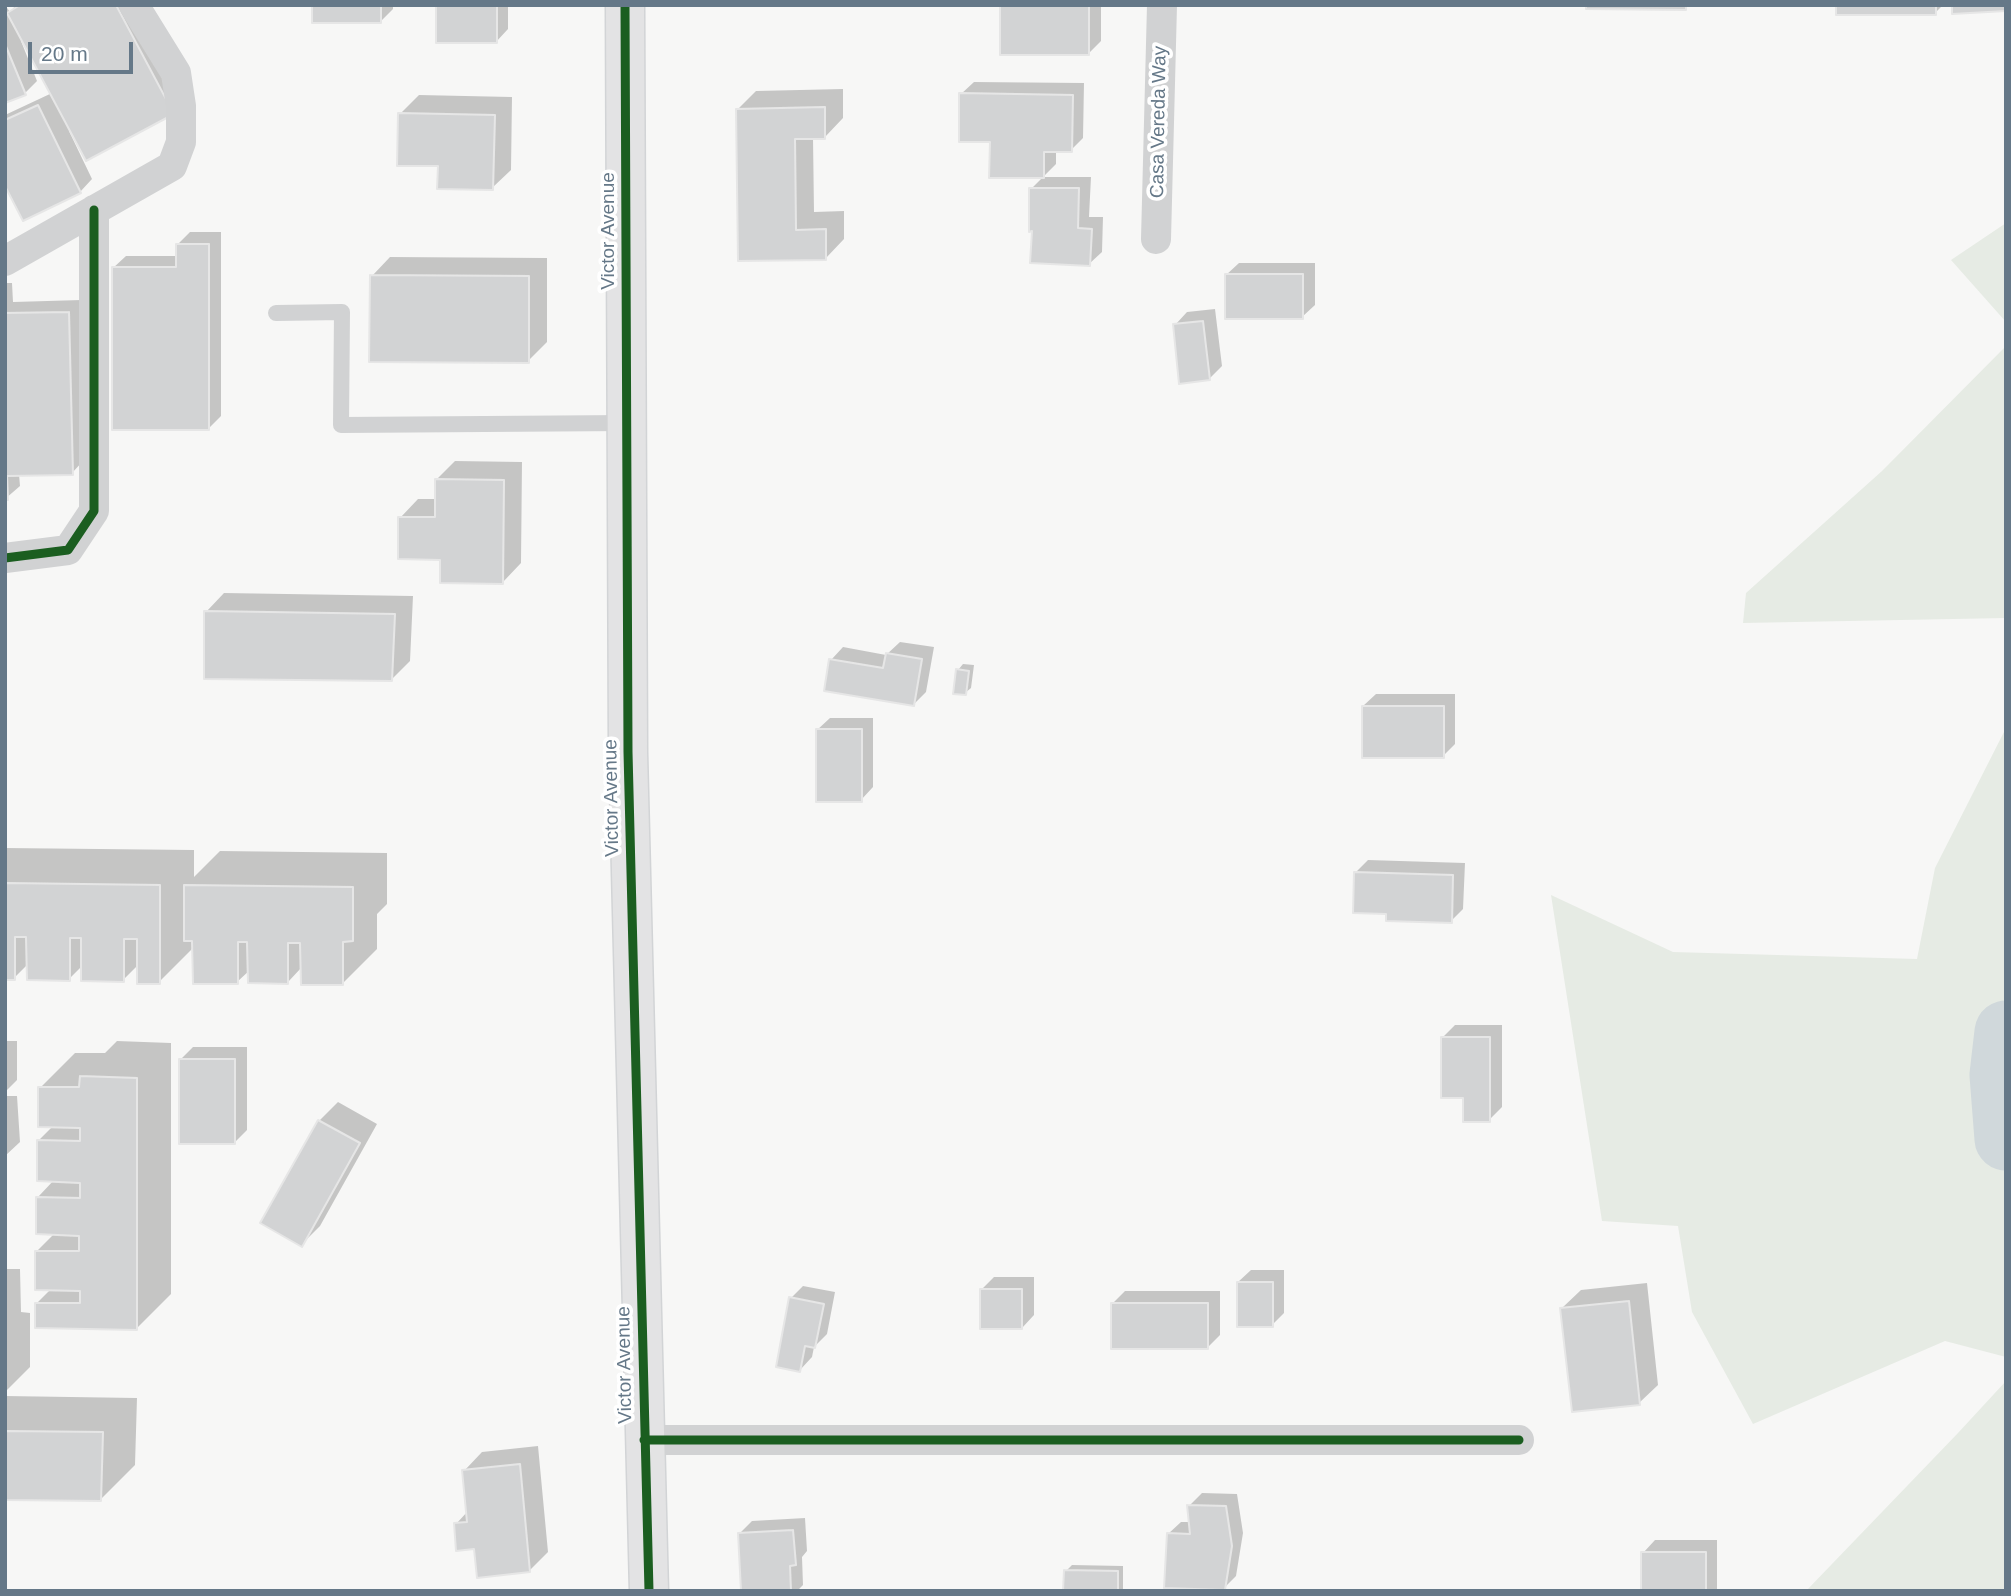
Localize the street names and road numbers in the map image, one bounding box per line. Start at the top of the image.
street label: Casa Vereda Way [1146,46,1172,198]
street label: Victor Avenue [598,172,620,290]
street label: Victor Avenue [600,739,624,857]
street label: Victor Avenue [613,1306,637,1424]

